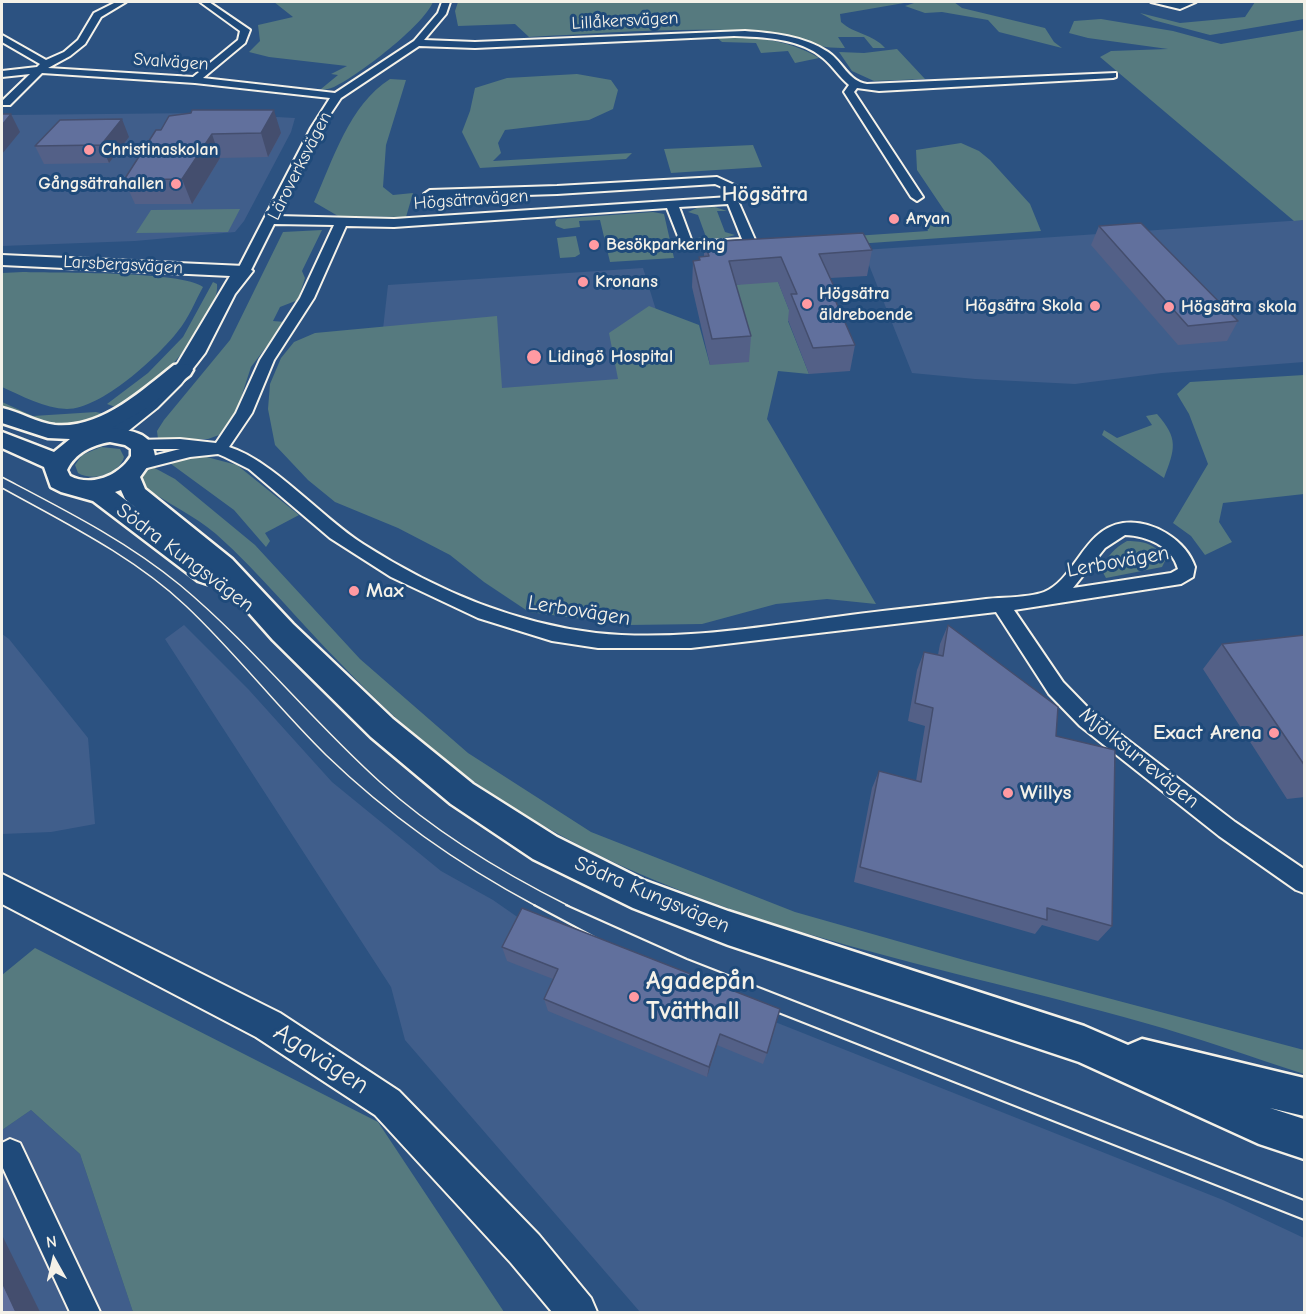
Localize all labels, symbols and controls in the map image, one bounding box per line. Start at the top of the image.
street label: Lillåkersvägen [571,7,679,35]
street label: Svalvägen [133,49,209,75]
street label: Läroverksvägen [263,108,337,224]
place label: Christinaskolan [101,139,218,161]
marker: Christinaskolan [82,143,96,157]
place label: Gångsätrahallen [38,173,164,195]
marker: Gångsätrahallen [169,177,183,191]
district label: Högsätra [722,182,808,208]
street label: Högsätravägen [413,185,529,215]
place label: Aryan [906,208,950,230]
marker: Aryan [887,212,901,226]
place label: Besökparkering [606,234,726,256]
marker: Besökparkering [587,238,601,252]
street label: Larsbergsvägen [63,251,183,279]
place label: Kronans [595,271,658,293]
marker: Kronans [576,275,590,289]
place label: Högsätra äldreboende [819,283,913,326]
place label: Högsätra Skola [965,295,1083,317]
place label: Högsätra skola [1181,296,1297,318]
marker: Högsätra äldreboende [800,297,814,311]
marker: Högsätra Skola [1088,299,1102,313]
marker: Högsätra skola [1162,300,1176,314]
place label: Lidingö Hospital [548,346,673,368]
marker: Lidingö Hospital [525,348,543,366]
street label: Södra Kungsvägen [111,498,259,618]
street label: Lerbovägen [1065,541,1171,583]
place label: Max [366,578,404,604]
marker: Max [347,584,361,598]
street label: Lerbovägen [526,590,632,632]
street label: Mjölksurrevägen [1074,702,1204,814]
place label: Exact Arena [1153,720,1262,746]
marker: Exact Arena [1267,726,1281,740]
place label: Willys [1020,780,1071,806]
marker: Willys [1001,786,1015,800]
street label: Södra Kungsvägen [571,851,733,939]
place label: Agadepån Tvätthall [646,966,755,1028]
marker: Agadepån Tvätthall [627,990,641,1004]
street label: Agavägen [268,1017,374,1101]
north arrow [24,1230,84,1290]
text: N [45,1233,58,1252]

